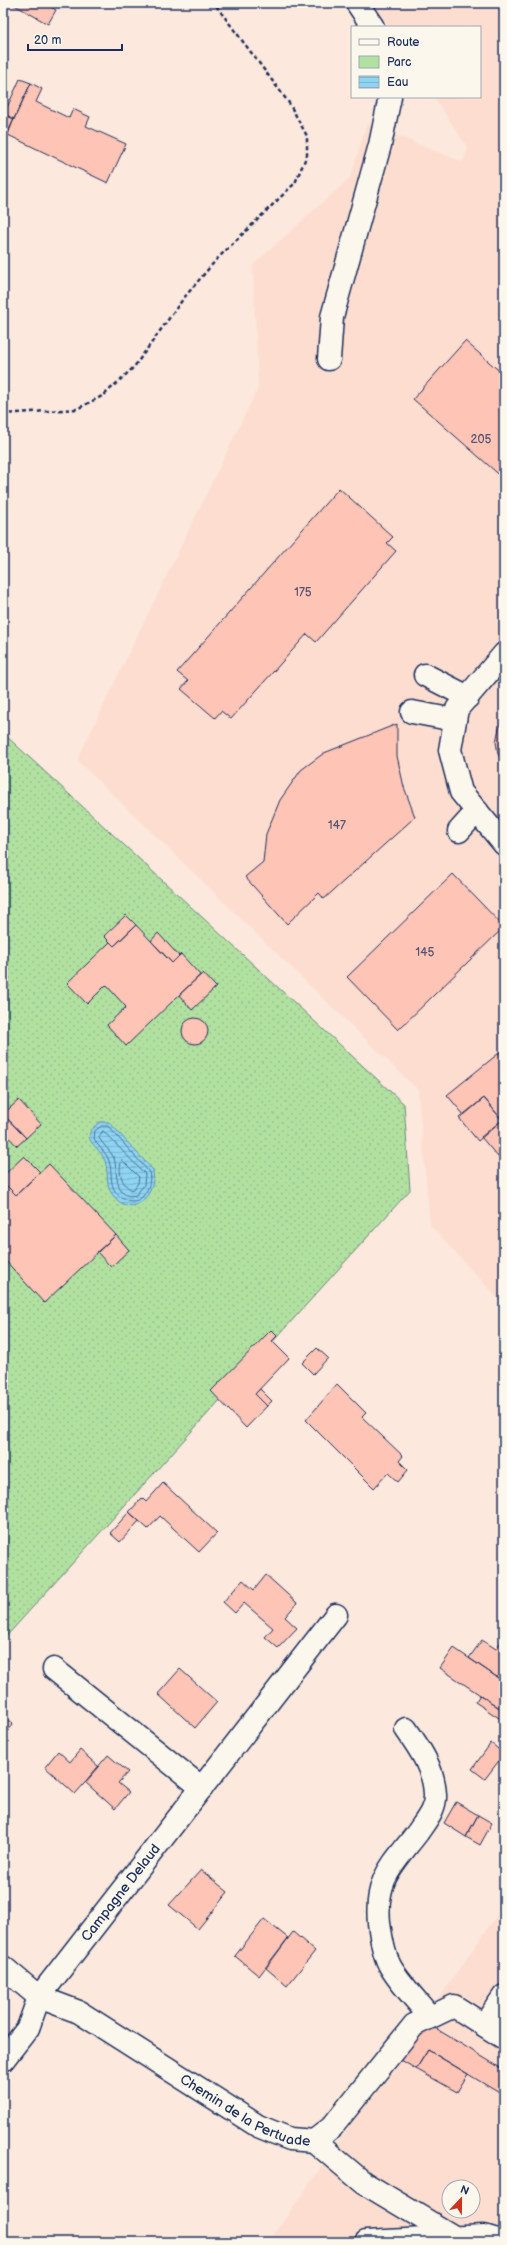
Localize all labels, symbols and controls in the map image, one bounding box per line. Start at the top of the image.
scale bar [28,26,122,52]
legend [351,26,481,98]
text: 20 m [34,33,61,48]
text: Route [387,35,419,50]
text: Parc [387,55,411,70]
text: Eau [387,75,408,90]
house number: 205 [470,432,492,447]
house number: 175 [294,585,312,600]
house number: 147 [328,818,346,833]
house number: 145 [416,945,435,960]
street label: Campagne Delaud [78,1841,164,1945]
street label: Chemin de la Pertuade [177,2071,311,2150]
north arrow [441,2179,481,2219]
text: N [458,2183,471,2198]

